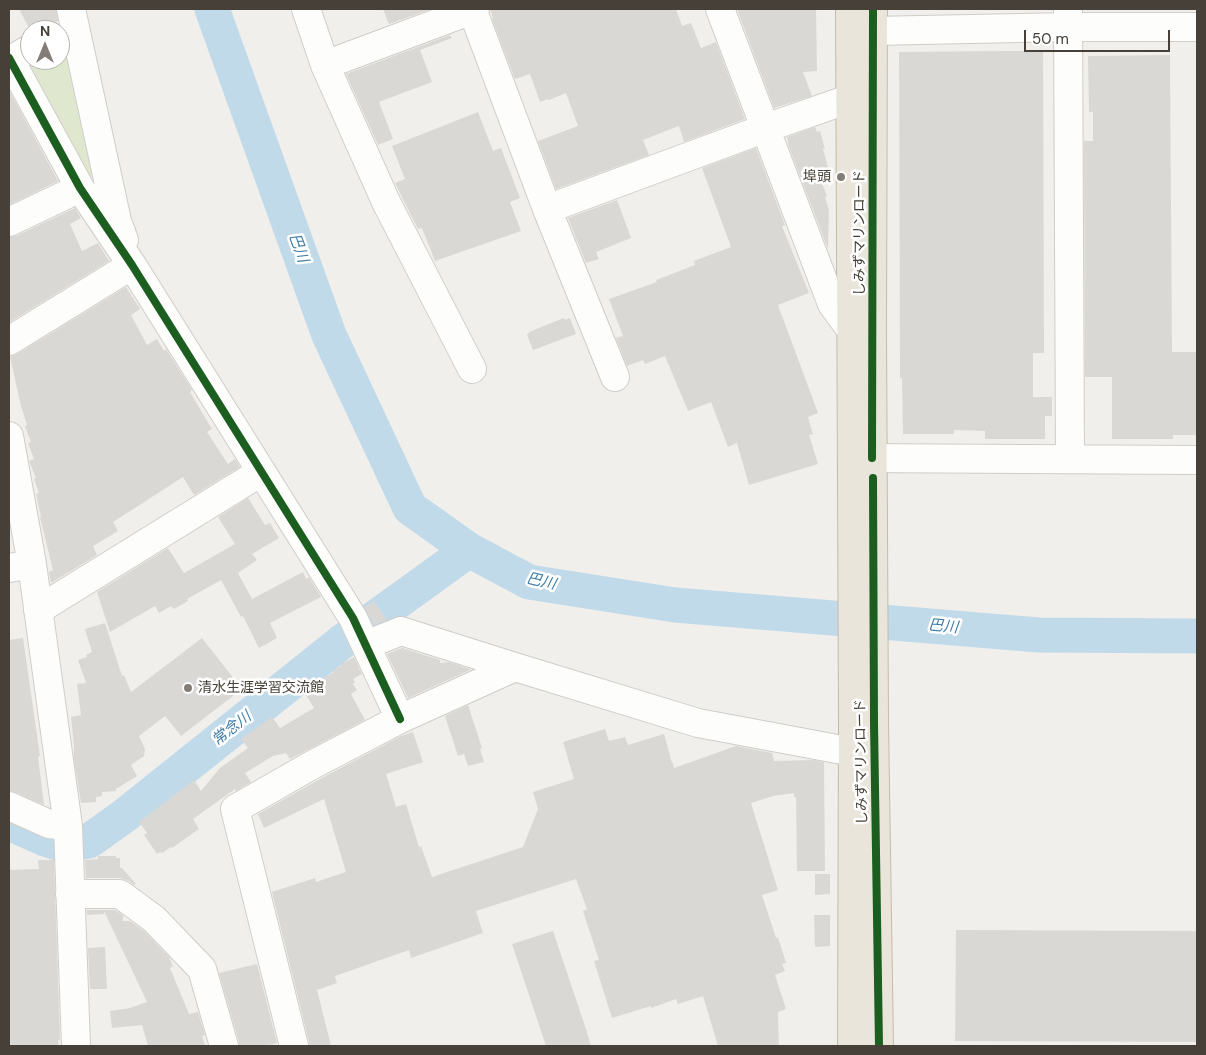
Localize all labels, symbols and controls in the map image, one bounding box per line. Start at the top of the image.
north arrow [20,20,70,70]
scale bar [1026,20,1172,52]
text: N [40,22,50,40]
text: 50 m [1032,29,1069,49]
place label: 埠頭 [803,169,831,185]
street label: しみずマリンロード [852,170,868,296]
marker: 埠頭 [835,171,847,183]
water label: 巴川 [284,231,312,265]
water label: 巴川 [524,570,558,594]
water label: 巴川 [927,617,959,637]
place label: 清水生涯学習交流館 [198,680,324,696]
marker: 清水生涯学習交流館 [182,682,194,694]
street label: しみずマリンロード [853,699,871,825]
water label: 常念川 [209,708,255,750]

